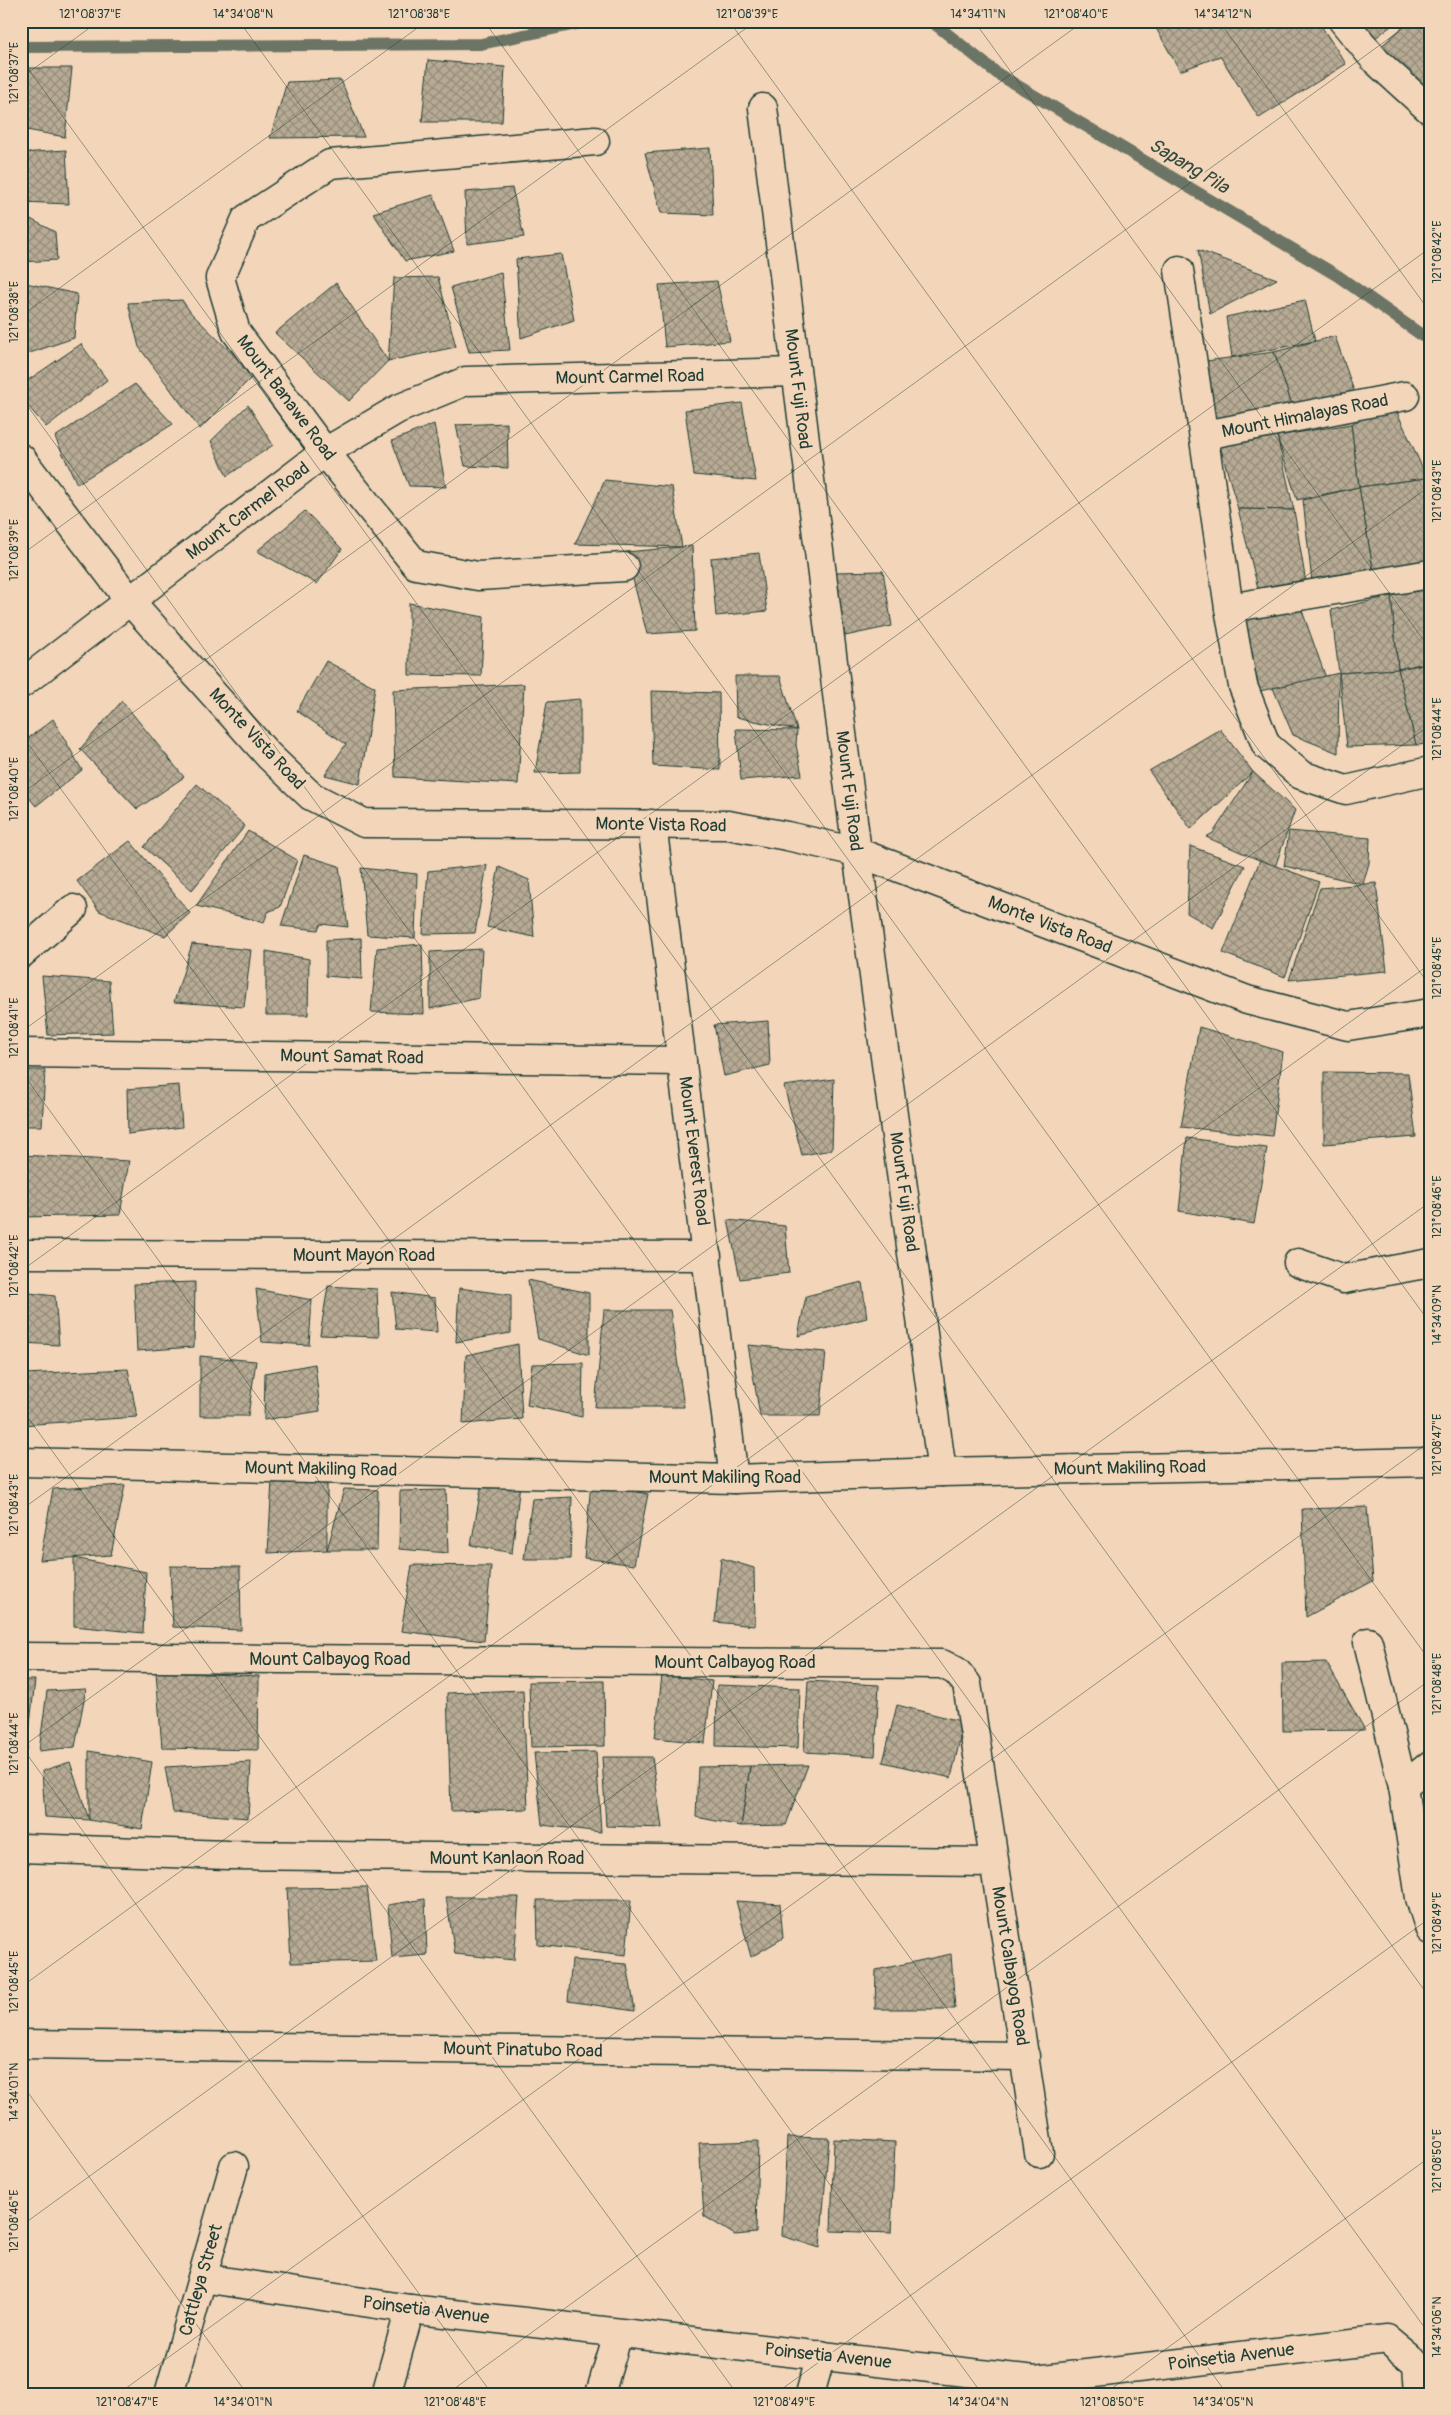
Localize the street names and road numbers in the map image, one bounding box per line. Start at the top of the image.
street label: Mount Fuji Road [779,327,817,451]
street label: Mount Banawe Road [231,331,341,465]
street label: Mount Carmel Road [555,364,705,390]
street label: Mount Himalayas Road [1220,389,1390,443]
street label: Mount Carmel Road [182,457,314,565]
street label: Monte Vista Road [204,683,310,795]
street label: Mount Fuji Road [830,729,868,853]
street label: Monte Vista Road [595,812,727,838]
street label: Monte Vista Road [985,891,1115,959]
street label: Mount Samat Road [280,1044,424,1070]
street label: Mount Everest Road [673,1075,715,1227]
street label: Mount Fuji Road [884,1130,924,1254]
street label: Mount Mayon Road [293,1244,435,1267]
street label: Mount Makiling Road [1053,1455,1207,1481]
street label: Mount Makiling Road [244,1456,398,1482]
street label: Mount Makiling Road [649,1466,801,1489]
street label: Mount Calbayog Road [249,1648,411,1671]
street label: Mount Calbayog Road [654,1651,816,1674]
street label: Mount Kanlaon Road [429,1847,585,1870]
street label: Mount Calbayog Road [986,1884,1034,2048]
street label: Mount Pinatubo Road [443,2037,603,2063]
street label: Cattleya Street [174,2221,228,2339]
street label: Poinsetia Avenue [361,2291,491,2329]
street label: Poinsetia Avenue [763,2338,893,2374]
street label: Poinsetia Avenue [1166,2338,1296,2376]

